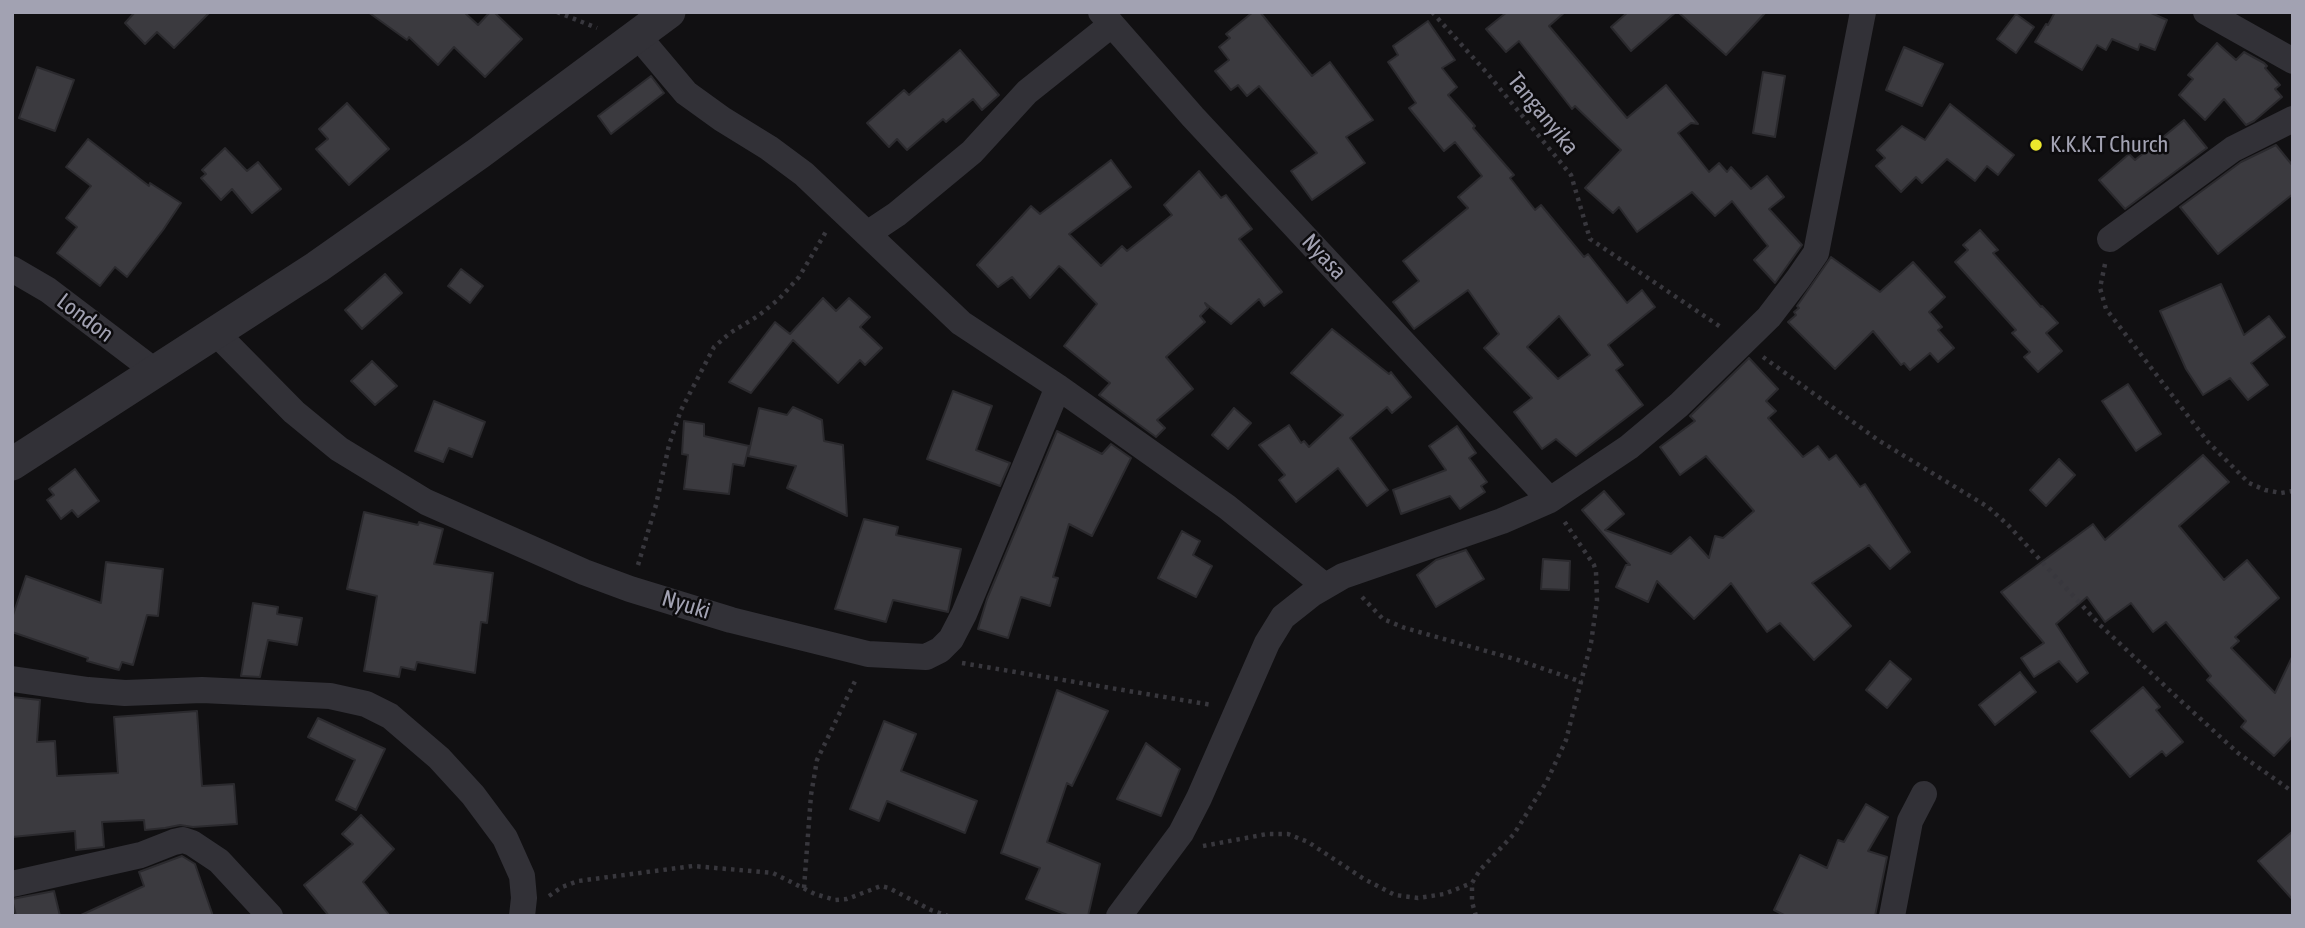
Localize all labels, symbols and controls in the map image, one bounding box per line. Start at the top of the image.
street label: Tanganyika [1502,68,1584,160]
place label: K.K.K.T Church [2050,131,2168,159]
marker: K.K.K.T Church [2028,137,2044,153]
street label: Nyasa [1296,228,1352,286]
street label: London [51,288,119,348]
street label: Nyuki [659,585,713,625]

